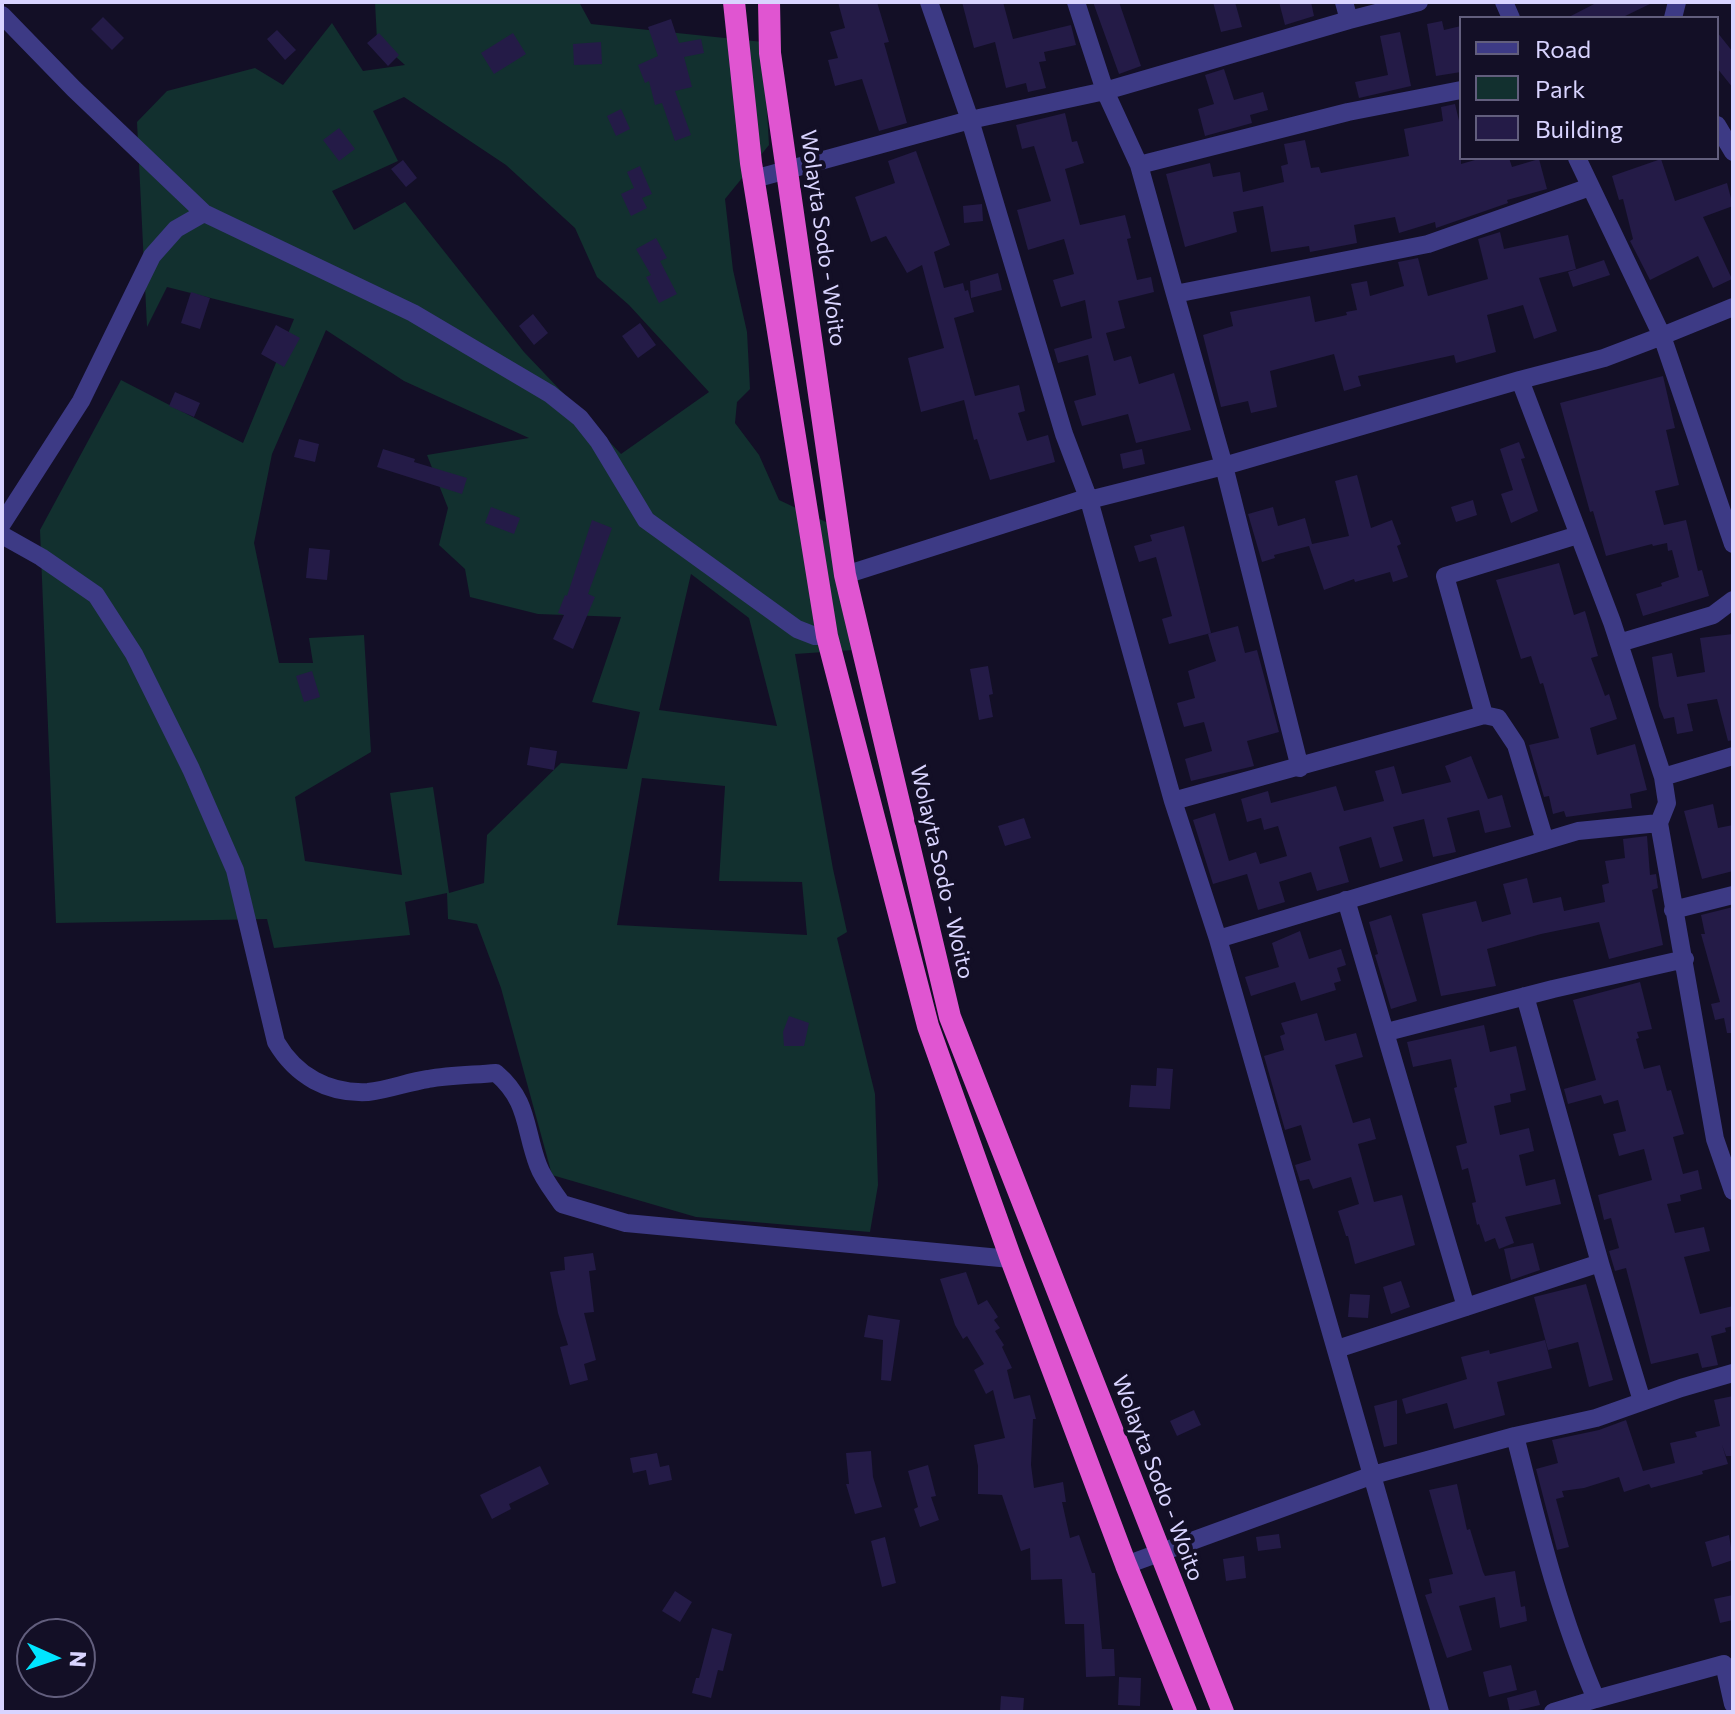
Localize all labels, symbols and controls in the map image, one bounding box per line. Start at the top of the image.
legend [1459,16,1719,160]
text: Road [1535,34,1591,63]
text: Park [1535,74,1585,103]
text: Building [1535,114,1623,143]
street label: Wolayta Sodo - Woito [795,128,851,348]
street label: Wolayta Sodo - Woito [905,763,979,981]
street label: Wolayta Sodo - Woito [1107,1371,1209,1585]
north arrow [16,1618,96,1698]
text: N [65,1650,92,1668]

